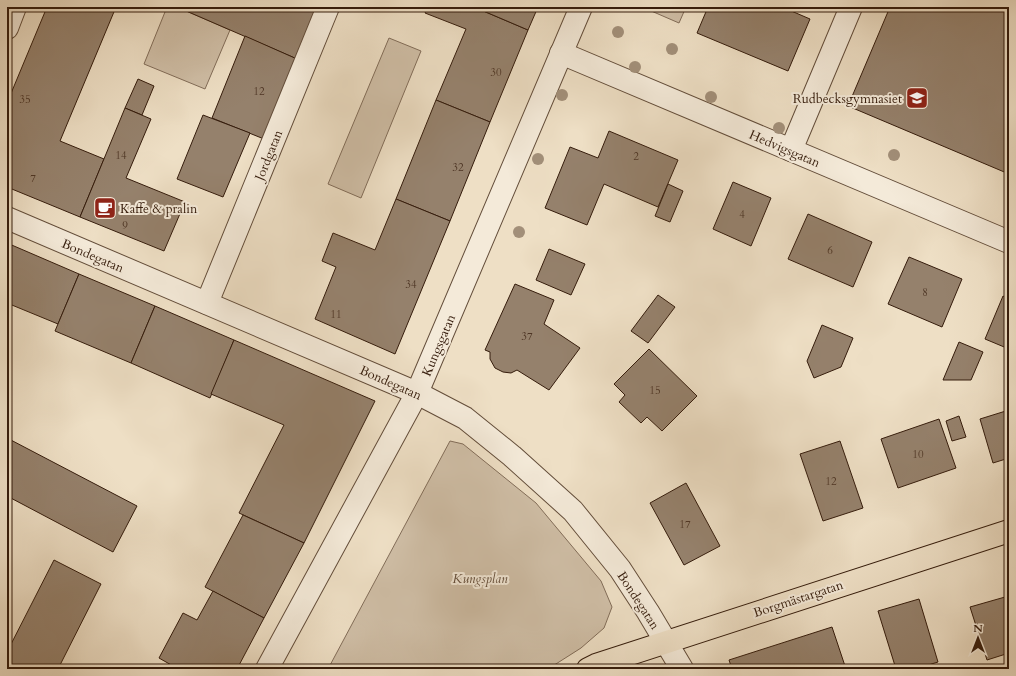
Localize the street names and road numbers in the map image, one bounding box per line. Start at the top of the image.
street label: Hedvigsgatan [746,126,823,172]
street label: Jordgatan [250,127,287,185]
street label: Bondegatan [59,235,127,277]
street label: Kungsgatan [418,311,460,379]
street label: Bondegatan [357,361,425,405]
street label: Bondegatan [613,568,664,634]
street label: Borgmästargatan [751,576,846,622]

